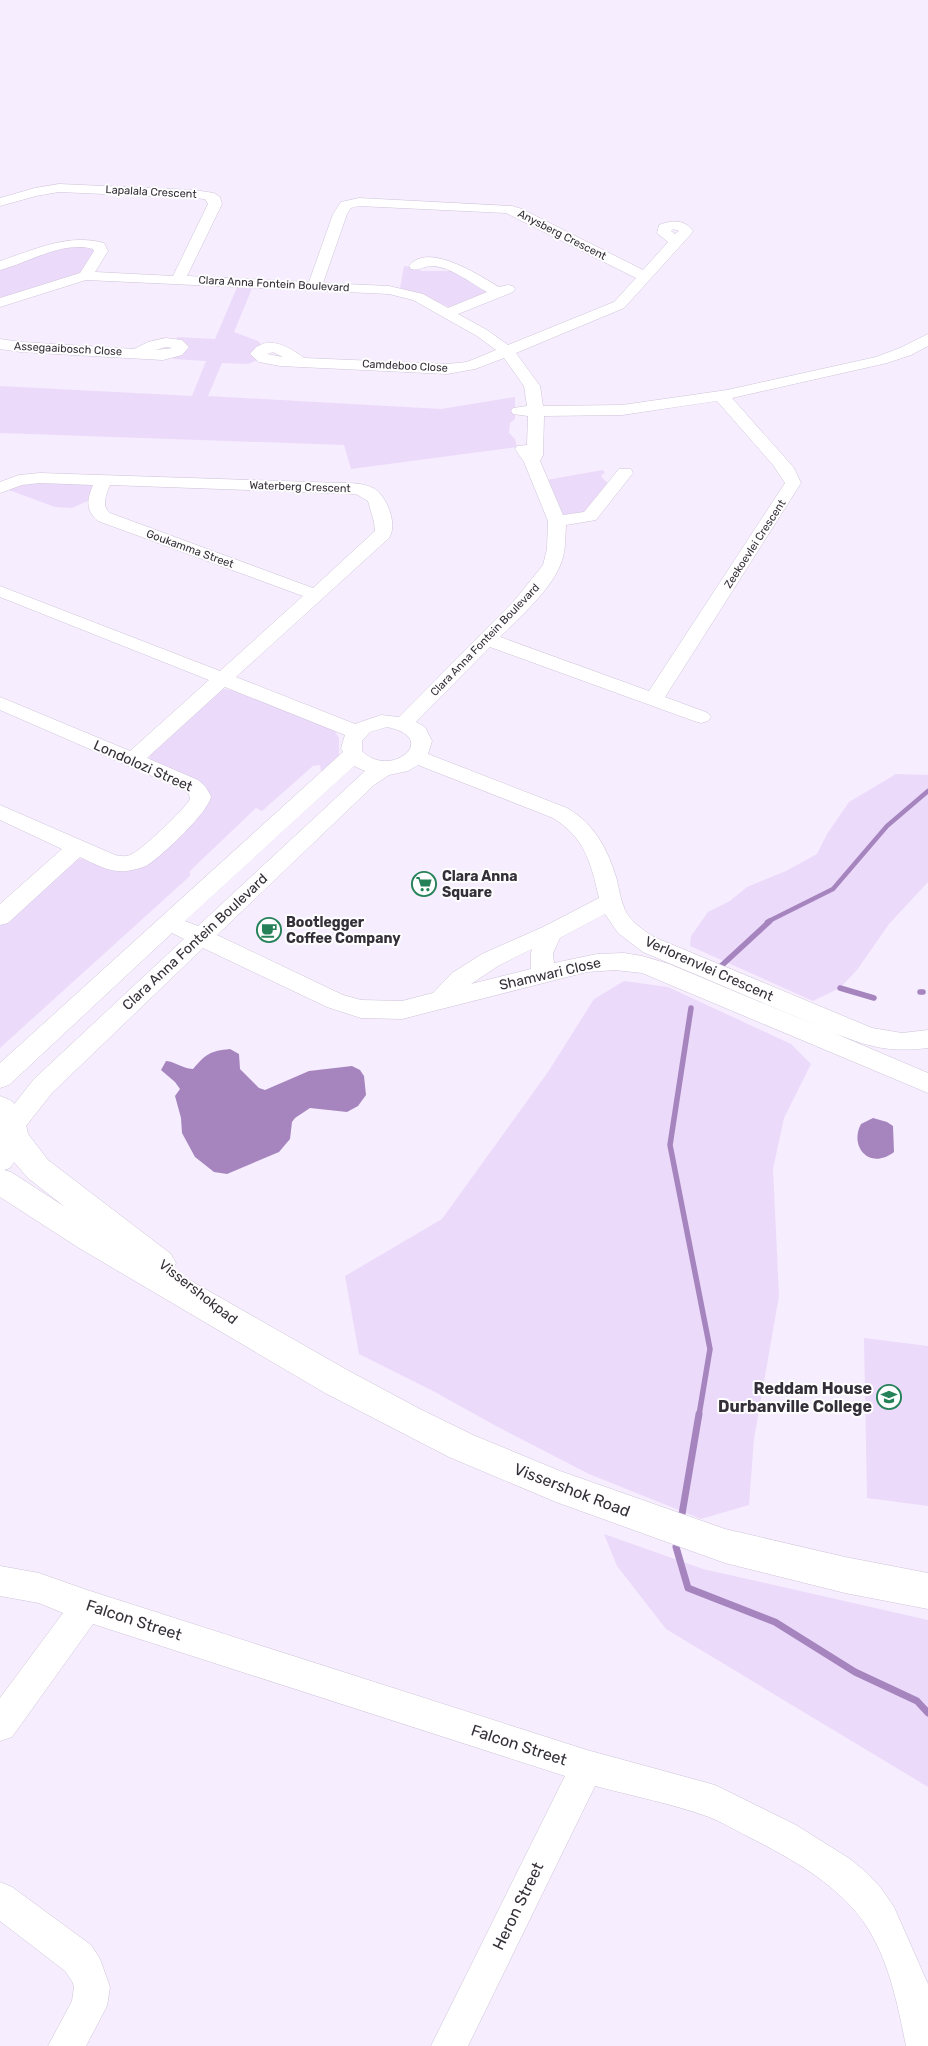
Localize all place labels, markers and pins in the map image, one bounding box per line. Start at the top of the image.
place label: Clara Anna Square [442,868,518,901]
supermarket icon: Clara Anna Square [411,871,437,897]
place label: Bootlegger Coffee Company [286,914,401,947]
cafe icon: Bootlegger Coffee Company [256,917,282,943]
place label: Reddam House Durbanville College [718,1379,872,1416]
school or university icon: Reddam House Durbanville College [876,1384,902,1410]

